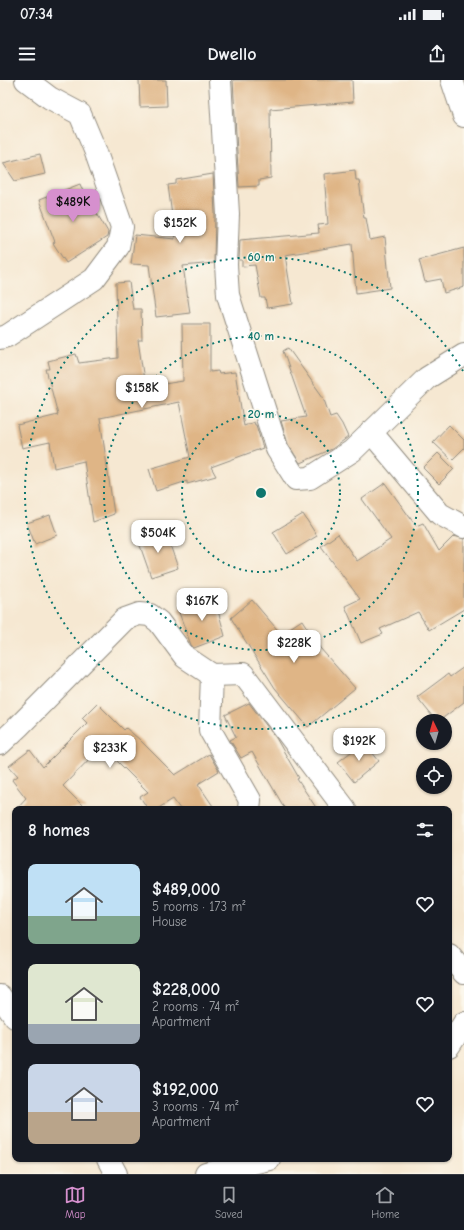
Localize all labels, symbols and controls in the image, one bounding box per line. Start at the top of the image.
text: 07:34 [20,5,53,23]
icon: menu [16,43,38,65]
icon: share [426,43,448,65]
text: Dwello [207,44,257,65]
pin: $489K [45,189,101,223]
text: $489K [56,194,90,209]
pin: $152K [152,210,208,244]
text: $152K [163,215,197,230]
text: 60 m [248,250,274,264]
text: 40 m [248,329,274,343]
pin: $158K [114,375,170,409]
text: $158K [125,380,159,395]
text: 20 m [248,407,274,421]
centre of rings [254,486,268,500]
pin: $504K [130,520,186,554]
text: $504K [140,525,176,540]
pin: $167K [174,588,230,622]
text: $167K [186,593,218,608]
pin: $228K [266,630,322,664]
text: $228K [277,635,311,650]
north arrow [416,714,452,750]
map controls [416,714,452,794]
pin: $192K [331,728,387,762]
text: $192K [342,733,376,748]
pin: $233K [82,735,138,769]
text: $233K [93,740,127,755]
button: locate [416,758,452,794]
icon: filters [414,819,436,841]
text: 8 homes [28,821,90,840]
icon: home [60,880,108,928]
text: $489,000 [152,880,220,899]
icon: heart [414,893,436,915]
text: 5 rooms · 173 m² [152,899,245,914]
text: House [152,914,187,929]
icon: home [60,980,108,1028]
text: $228,000 [152,980,220,999]
icon: heart [414,993,436,1015]
text: 2 rooms · 74 m² [152,999,239,1014]
text: Apartment [152,1014,210,1029]
icon: home [60,1080,108,1128]
text: $192,000 [152,1080,219,1099]
icon: heart [414,1093,436,1115]
text: 3 rooms · 74 m² [152,1099,238,1114]
text: Apartment [152,1114,210,1129]
tab: Map [64,1184,86,1221]
tab: Saved [215,1184,243,1221]
tab: Home [371,1184,400,1221]

